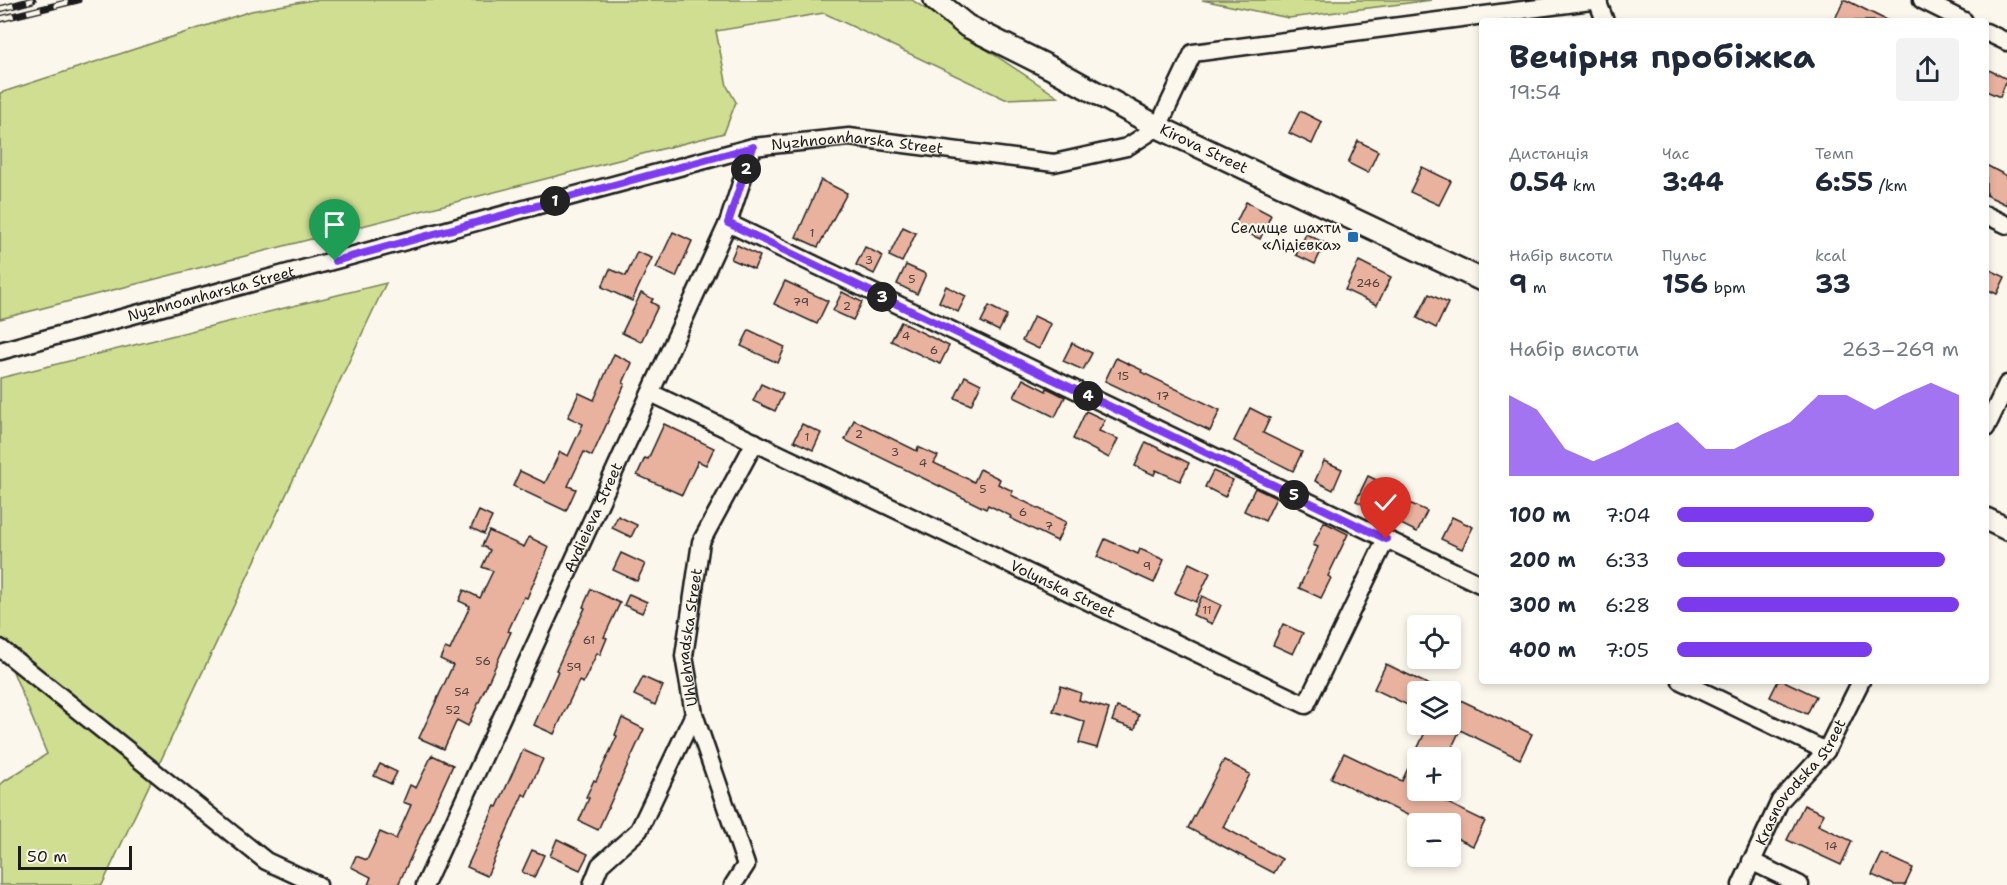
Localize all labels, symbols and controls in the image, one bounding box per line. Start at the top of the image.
text: Вечірня пробіжка [1509,34,1815,79]
button: share [1896,38,1959,101]
text: 19:54 [1509,79,1561,105]
street label: Kirova Street [1157,119,1251,178]
street label: Nyzhnoanharska Street [770,127,944,159]
text: Дистанція [1509,143,1589,164]
text: Час [1662,143,1690,164]
text: Темп [1815,143,1854,164]
pin: 2 [731,154,761,184]
text: 2 [740,158,752,179]
text: 0.54 [1509,164,1567,199]
text: 3:44 [1662,164,1724,199]
text: 6:55 [1815,164,1873,199]
text: km [1567,175,1596,196]
text: /km [1873,175,1907,196]
pin: 1 [540,186,570,216]
text: 1 [551,190,559,211]
pin [309,199,360,261]
icon: arrive [318,208,351,241]
place label: Селище шахти «Лідієвка» [1231,218,1341,255]
house number: 1 [809,225,815,241]
marker: Селище шахти «Лідієвка» [1346,230,1360,244]
text: Набір висоти [1509,245,1613,266]
text: Пульс [1662,245,1707,266]
text: kcal [1815,245,1846,266]
house number: 3 [865,252,873,268]
street label: Nyzhnoanharska Street [125,261,297,326]
text: 9 [1509,266,1527,301]
text: 156 [1662,266,1708,301]
text: 33 [1815,266,1851,301]
house number: 5 [908,271,916,287]
house number: 246 [1356,275,1380,291]
text: m [1527,277,1546,298]
text: bpm [1708,277,1746,298]
pin: 3 [867,282,897,312]
text: 3 [876,286,888,307]
house number: 79 [793,294,809,310]
house number: 2 [843,298,851,314]
house number: 4 [902,328,910,344]
text: Набір висоти [1509,336,1639,362]
text: 263–269 m [1841,336,1959,362]
house number: 6 [930,342,938,358]
house number: 15 [1117,368,1129,384]
pin: 4 [1073,381,1103,411]
text: 4 [1082,385,1094,406]
house number: 17 [1157,388,1169,404]
house number: 2 [855,426,863,442]
house number: 1 [804,429,810,445]
house number: 3 [891,444,899,460]
house number: 4 [919,455,927,471]
street label: Avdieieva Street [559,459,627,576]
pin [1360,477,1411,539]
pin: 5 [1279,480,1309,510]
house number: 5 [979,481,987,497]
text: 5 [1289,484,1299,505]
icon: check [1369,486,1402,519]
text: 100 m [1509,502,1571,528]
text: 7:04 [1605,502,1650,528]
house number: 6 [1019,504,1027,520]
house number: 7 [1045,518,1053,534]
text: 200 m [1509,547,1576,573]
text: 6:33 [1605,547,1650,573]
street label: Volynska Street [1007,556,1118,623]
house number: 9 [1143,558,1151,574]
street label: Uhlehradska Street [674,567,707,708]
text: 300 m [1509,592,1576,618]
text: 6:28 [1605,592,1650,618]
house number: 11 [1202,602,1212,618]
map controls [1407,615,1461,867]
button: locate [1407,615,1461,669]
house number: 61 [583,632,595,648]
text: 400 m [1509,637,1576,663]
text: 7:05 [1605,637,1649,663]
house number: 56 [475,653,491,669]
house number: 59 [566,659,582,675]
button: layers [1407,681,1461,735]
house number: 54 [454,684,470,700]
house number: 52 [445,702,461,718]
street label: Krasnovodska Street [1751,716,1850,848]
button: + [1407,747,1461,801]
button: − [1407,813,1461,867]
house number: 14 [1825,838,1837,854]
scale bar [18,843,132,870]
text: 50 m [27,846,67,867]

